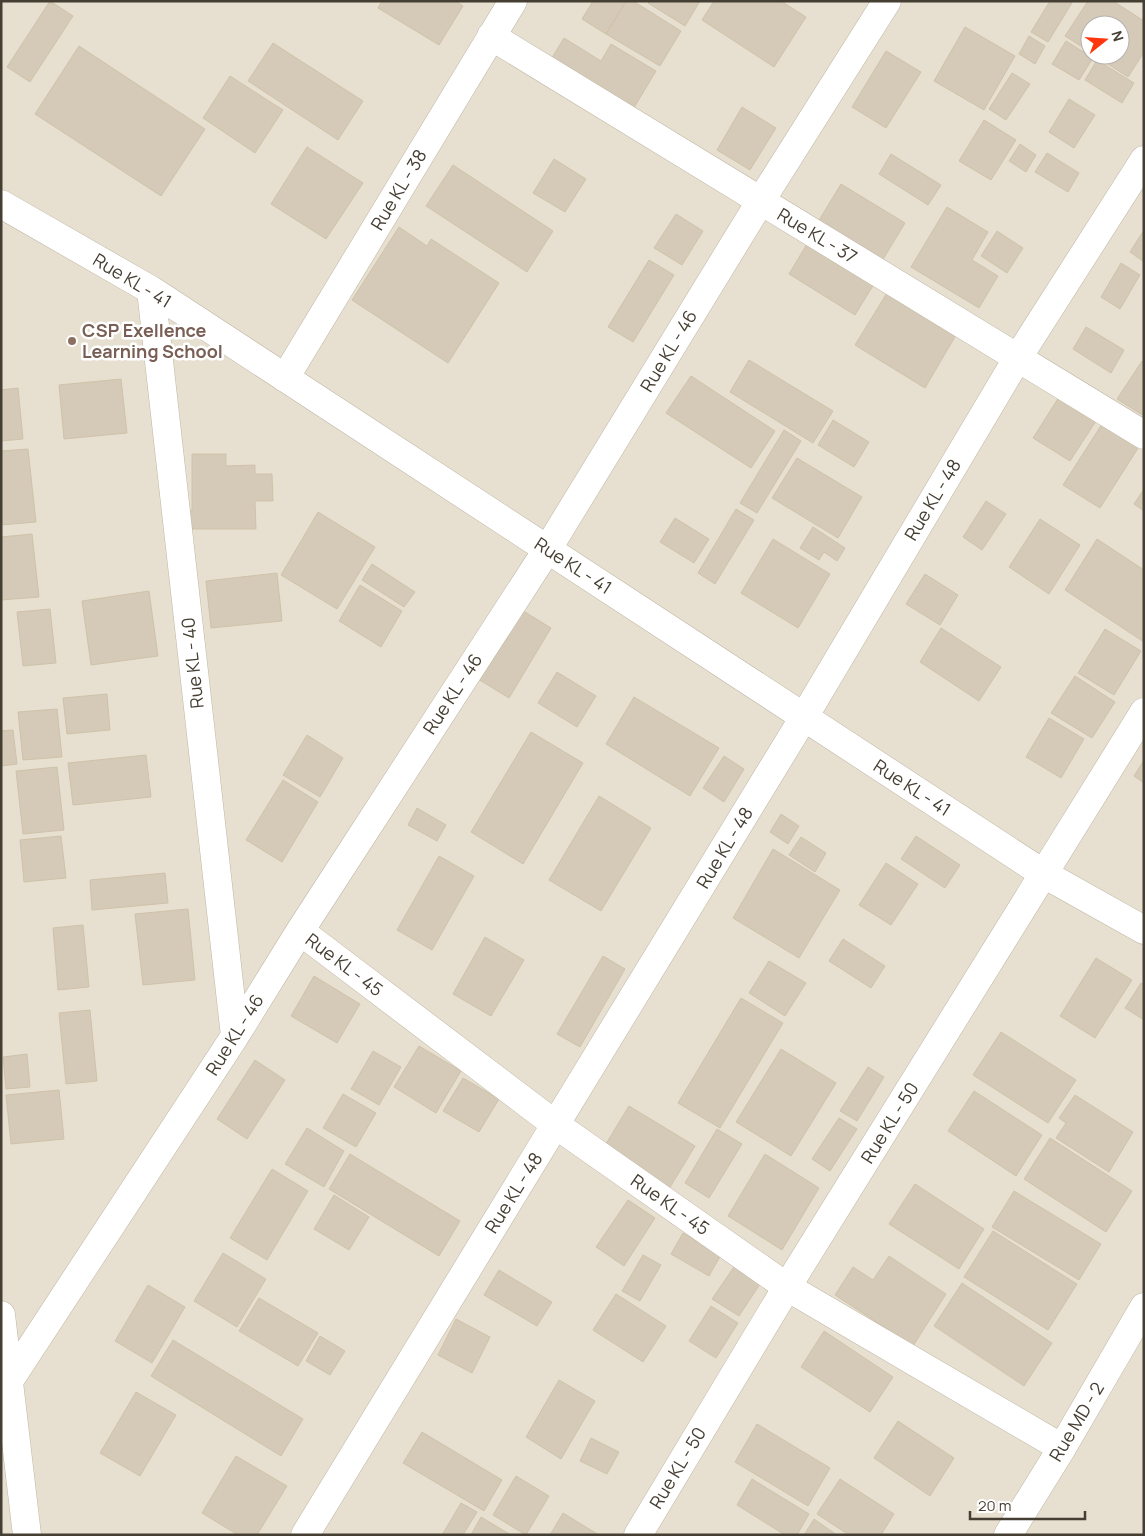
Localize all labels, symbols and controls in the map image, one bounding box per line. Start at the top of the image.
north arrow [1080,15,1130,65]
text: N [1107,28,1128,44]
street label: Rue KL - 38 [365,145,432,234]
street label: Rue KL - 37 [773,202,862,268]
street label: Rue KL - 41 [89,247,176,313]
street label: Rue KL - 46 [634,305,702,396]
place label: CSP Exellence Learning School [82,318,223,363]
marker: CSP Exellence Learning School [66,335,78,347]
street label: Rue KL - 48 [898,454,966,545]
street label: Rue KL - 41 [530,531,617,599]
street label: Rue KL - 40 [175,616,209,710]
street label: Rue KL - 46 [417,648,487,738]
street label: Rue KL - 41 [869,753,956,821]
street label: Rue KL - 48 [690,802,758,893]
street label: Rue KL - 45 [301,927,388,1001]
street label: Rue KL - 46 [200,989,269,1080]
street label: Rue KL - 50 [855,1077,924,1168]
street label: Rue KL - 48 [479,1148,547,1237]
street label: Rue KL - 45 [626,1168,715,1240]
street label: Rue MD - 2 [1043,1377,1109,1466]
street label: Rue KL - 50 [643,1422,711,1513]
scale bar [970,1488,1085,1520]
text: 20 m [978,1495,1011,1516]

